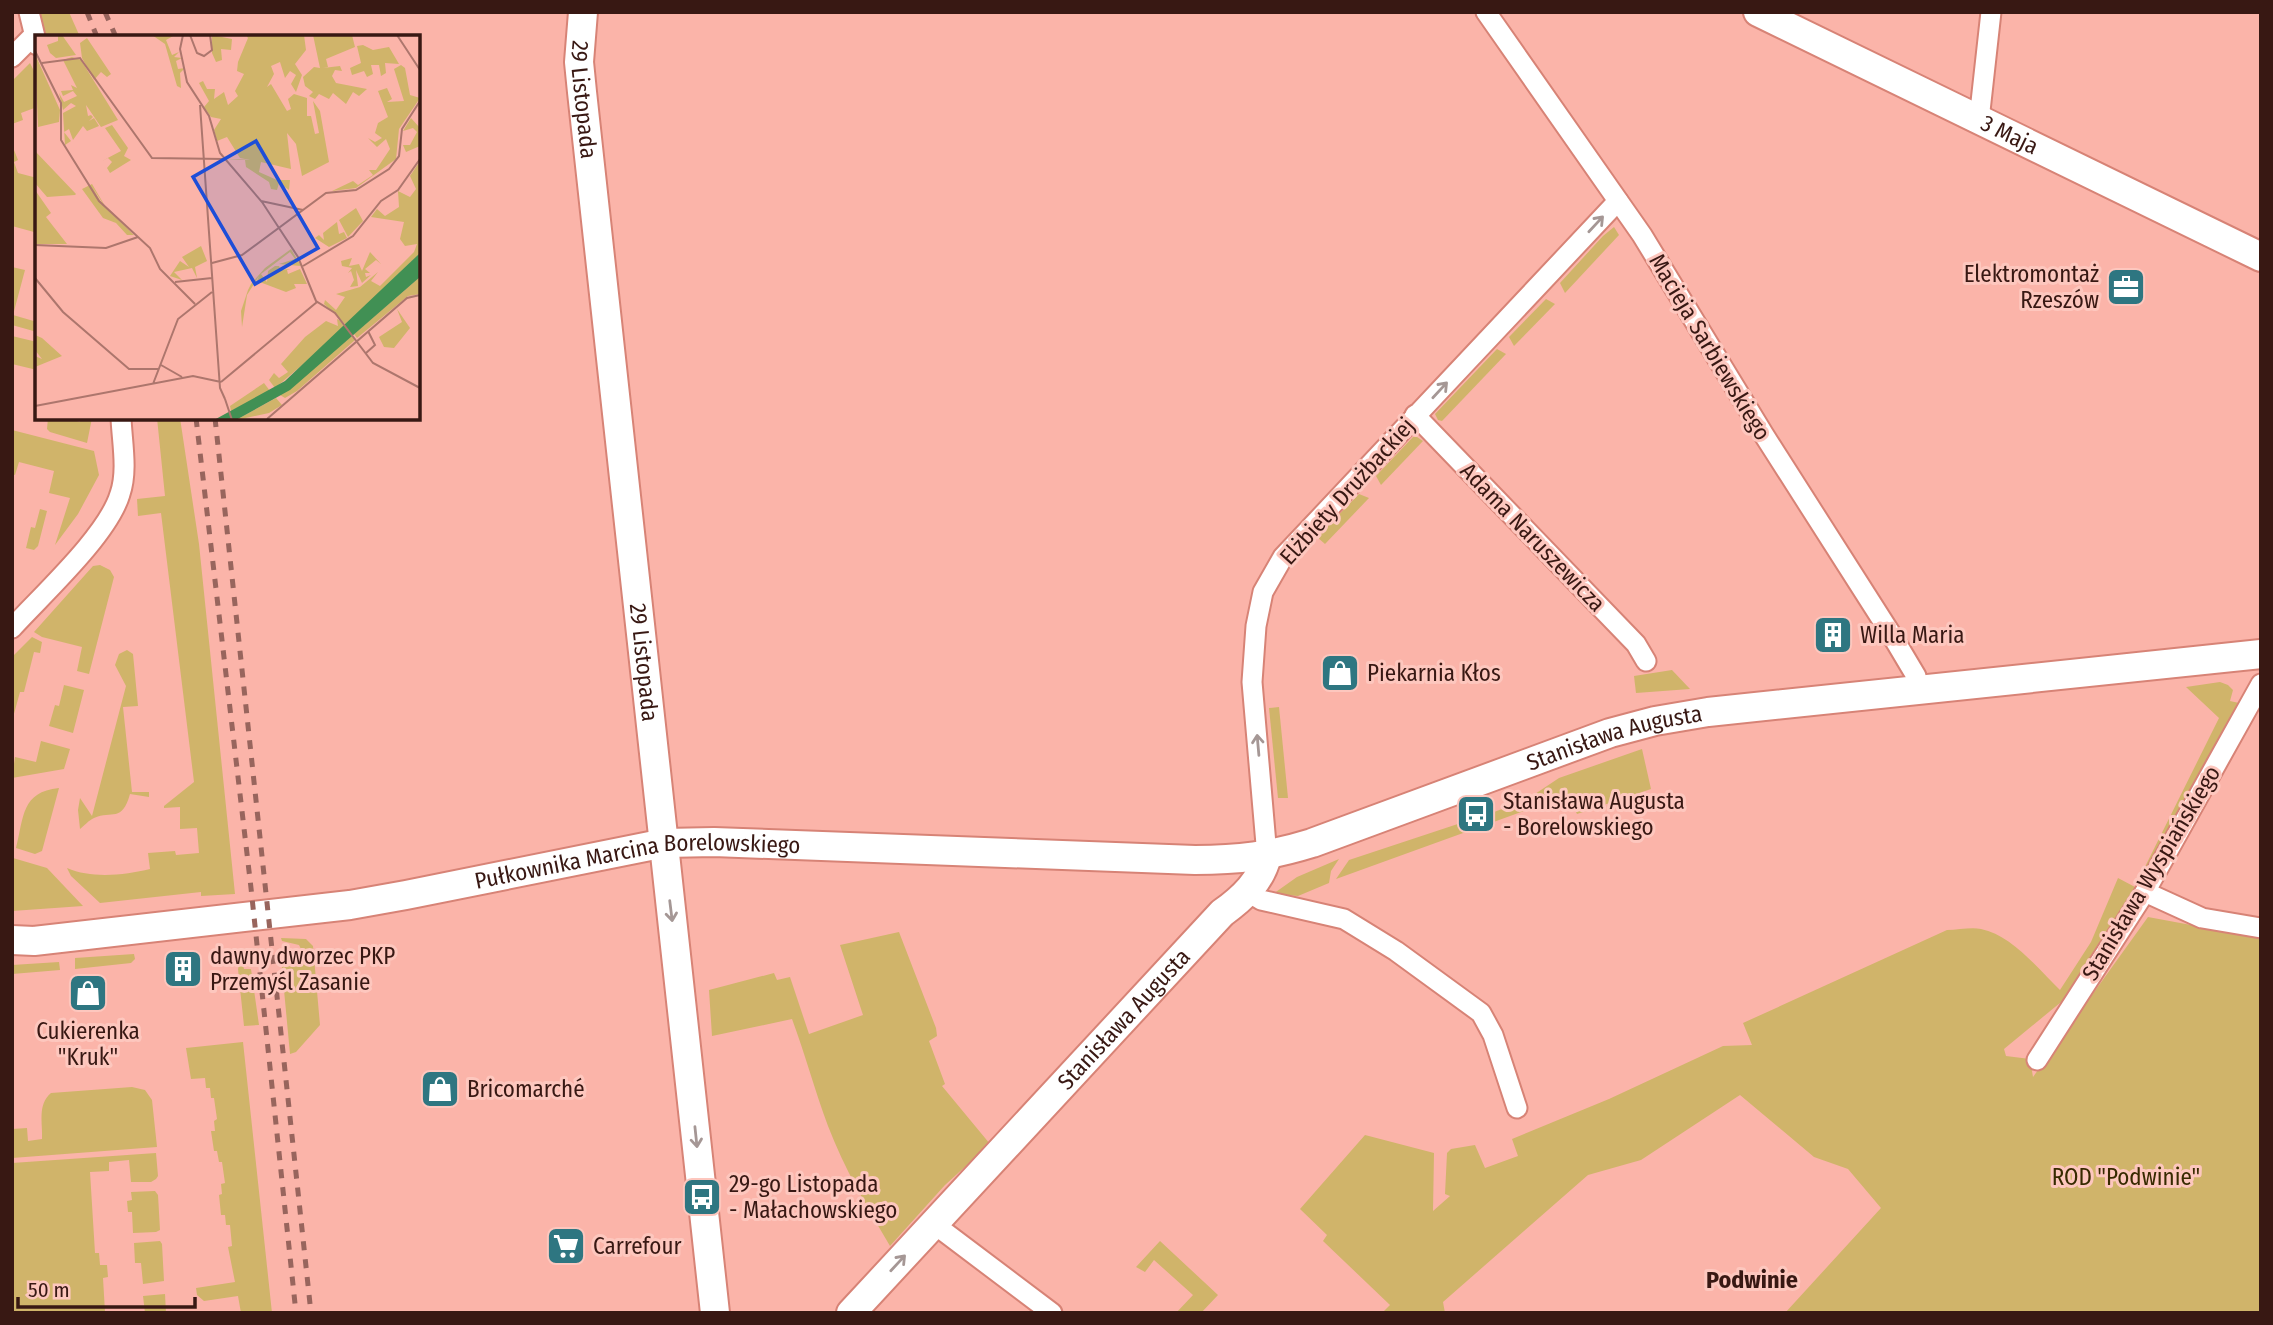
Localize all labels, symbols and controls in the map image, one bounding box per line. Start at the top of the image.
inset map [35,35,420,420]
street label: 29 Listopada [565,39,603,160]
street label: 3 Maja [1977,109,2043,160]
one-way arrow [1587,216,1604,233]
street label: Macieja Sarbiewskiego [1643,249,1777,445]
place label: Elektromontaż Rzeszów [1964,260,2099,314]
office icon: Elektromontaż Rzeszów [2105,266,2147,308]
one-way arrow [1431,382,1448,399]
street label: Elżbiety Drużbackiej [1274,412,1420,570]
street label: Adama Naruszewicza [1455,457,1611,617]
street label: 29 Listopada [624,602,664,723]
building icon: Willa Maria [1812,614,1854,656]
place label: Willa Maria [1860,621,1964,649]
shop icon: Piekarnia Kłos [1319,652,1361,694]
place label: Piekarnia Kłos [1367,659,1501,687]
street label: Stanisława Augusta [1523,699,1704,777]
one-way arrow [1251,734,1264,757]
street label: Stanisława Wyspiańskiego [2076,761,2226,985]
place label: Stanisława Augusta - Borelowskiego [1503,787,1685,841]
bus stop icon: Stanisława Augusta - Borelowskiego [1455,793,1497,835]
street label: Pułkownika Marcina Borelowskiego [472,828,801,895]
one-way arrow [664,899,677,922]
place label: dawny dworzec PKP Przemyśl Zasanie [210,942,395,996]
street label: Stanisława Augusta [1052,943,1196,1095]
building icon: dawny dworzec PKP Przemyśl Zasanie [162,948,204,990]
shop icon: Cukierenka "Kruk" [67,972,109,1014]
place label: Cukierenka "Kruk" [36,1017,140,1071]
shop icon: Bricomarché [419,1068,461,1110]
place label: Bricomarché [467,1075,585,1103]
one-way arrow [689,1125,702,1148]
park label: ROD "Podwinie" [2052,1163,2200,1191]
place label: 29-go Listopada - Małachowskiego [729,1170,897,1224]
bus stop icon: 29-go Listopada - Małachowskiego [681,1176,723,1218]
supermarket icon: Carrefour [545,1225,587,1267]
place label: Carrefour [593,1232,681,1260]
one-way arrow [889,1255,906,1272]
scale bar [18,1266,194,1310]
district label: Podwinie [1706,1266,1798,1294]
text: 50 m [28,1277,70,1303]

